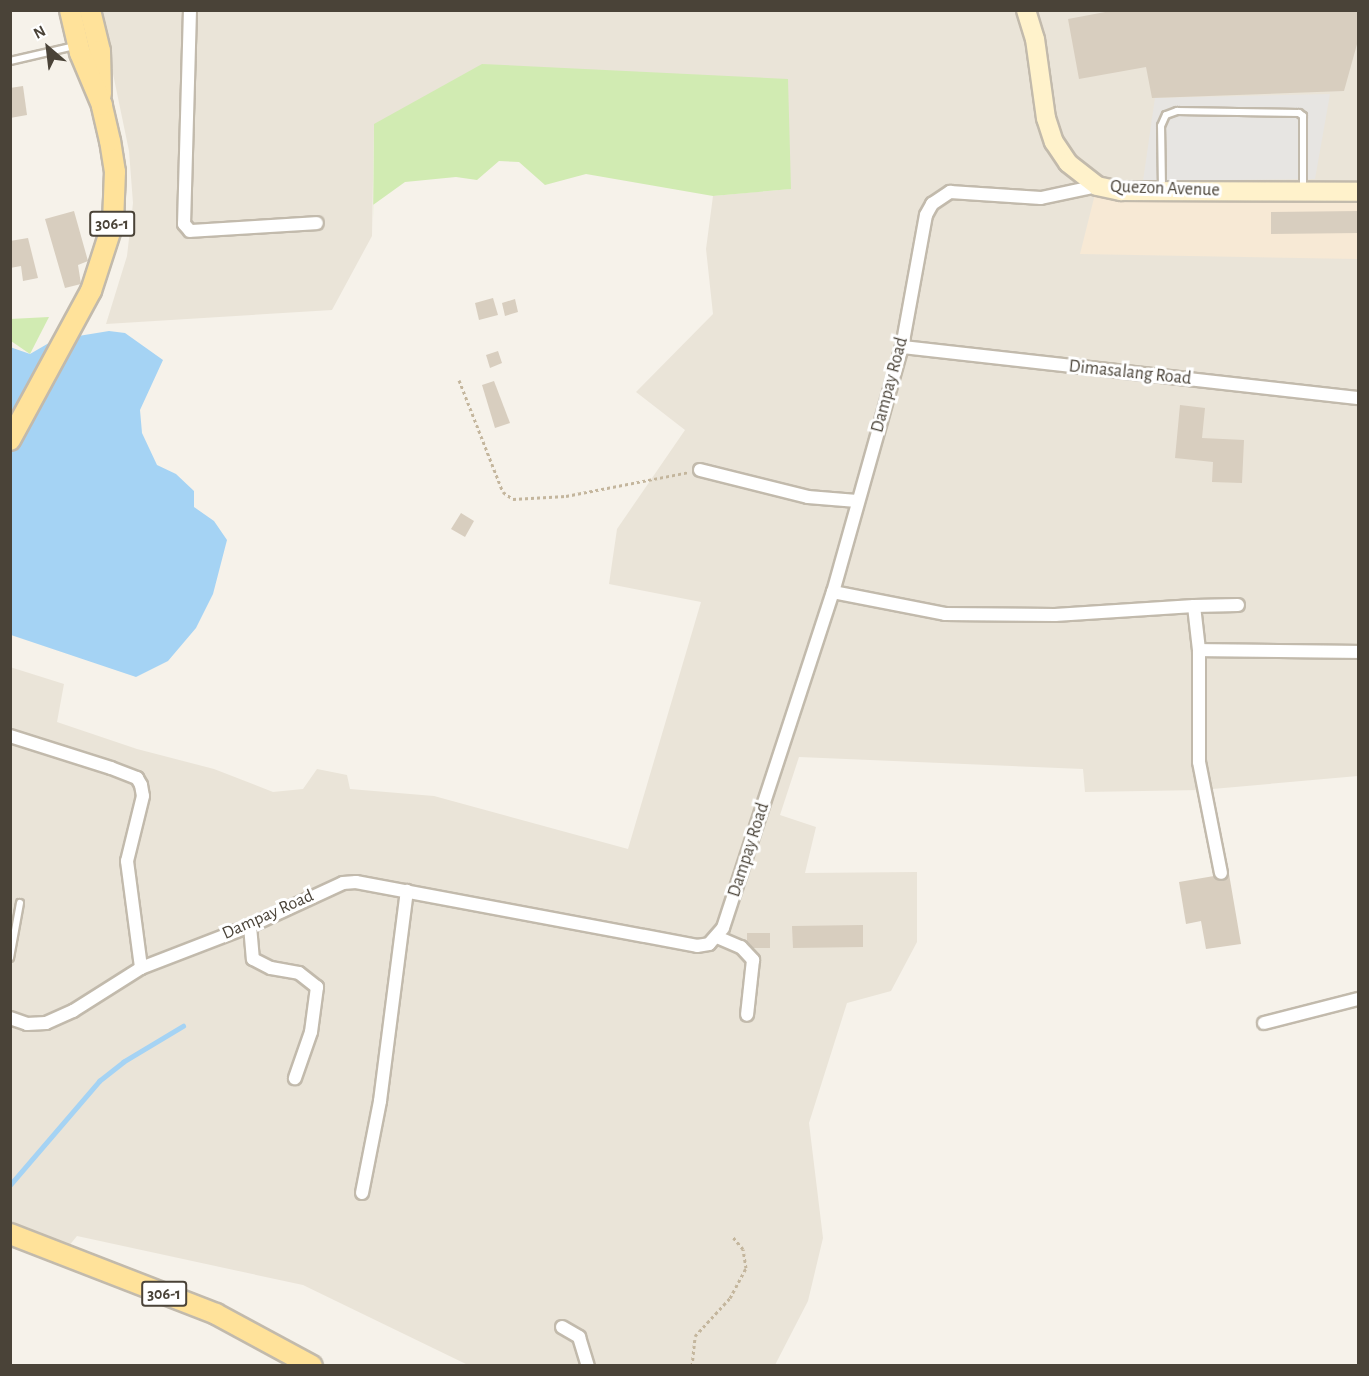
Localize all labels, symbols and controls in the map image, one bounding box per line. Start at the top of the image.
north arrow [18,18,78,78]
text: N [31,22,48,42]
street label: Quezon Avenue [1110,176,1220,202]
road number: 306-1 [88,211,136,237]
street label: Dampay Road [867,335,913,435]
street label: Dimasalang Road [1068,356,1192,390]
street label: Dampay Road [724,800,774,900]
street label: Dampay Road [219,885,317,945]
road number: 306-1 [140,1281,188,1307]

